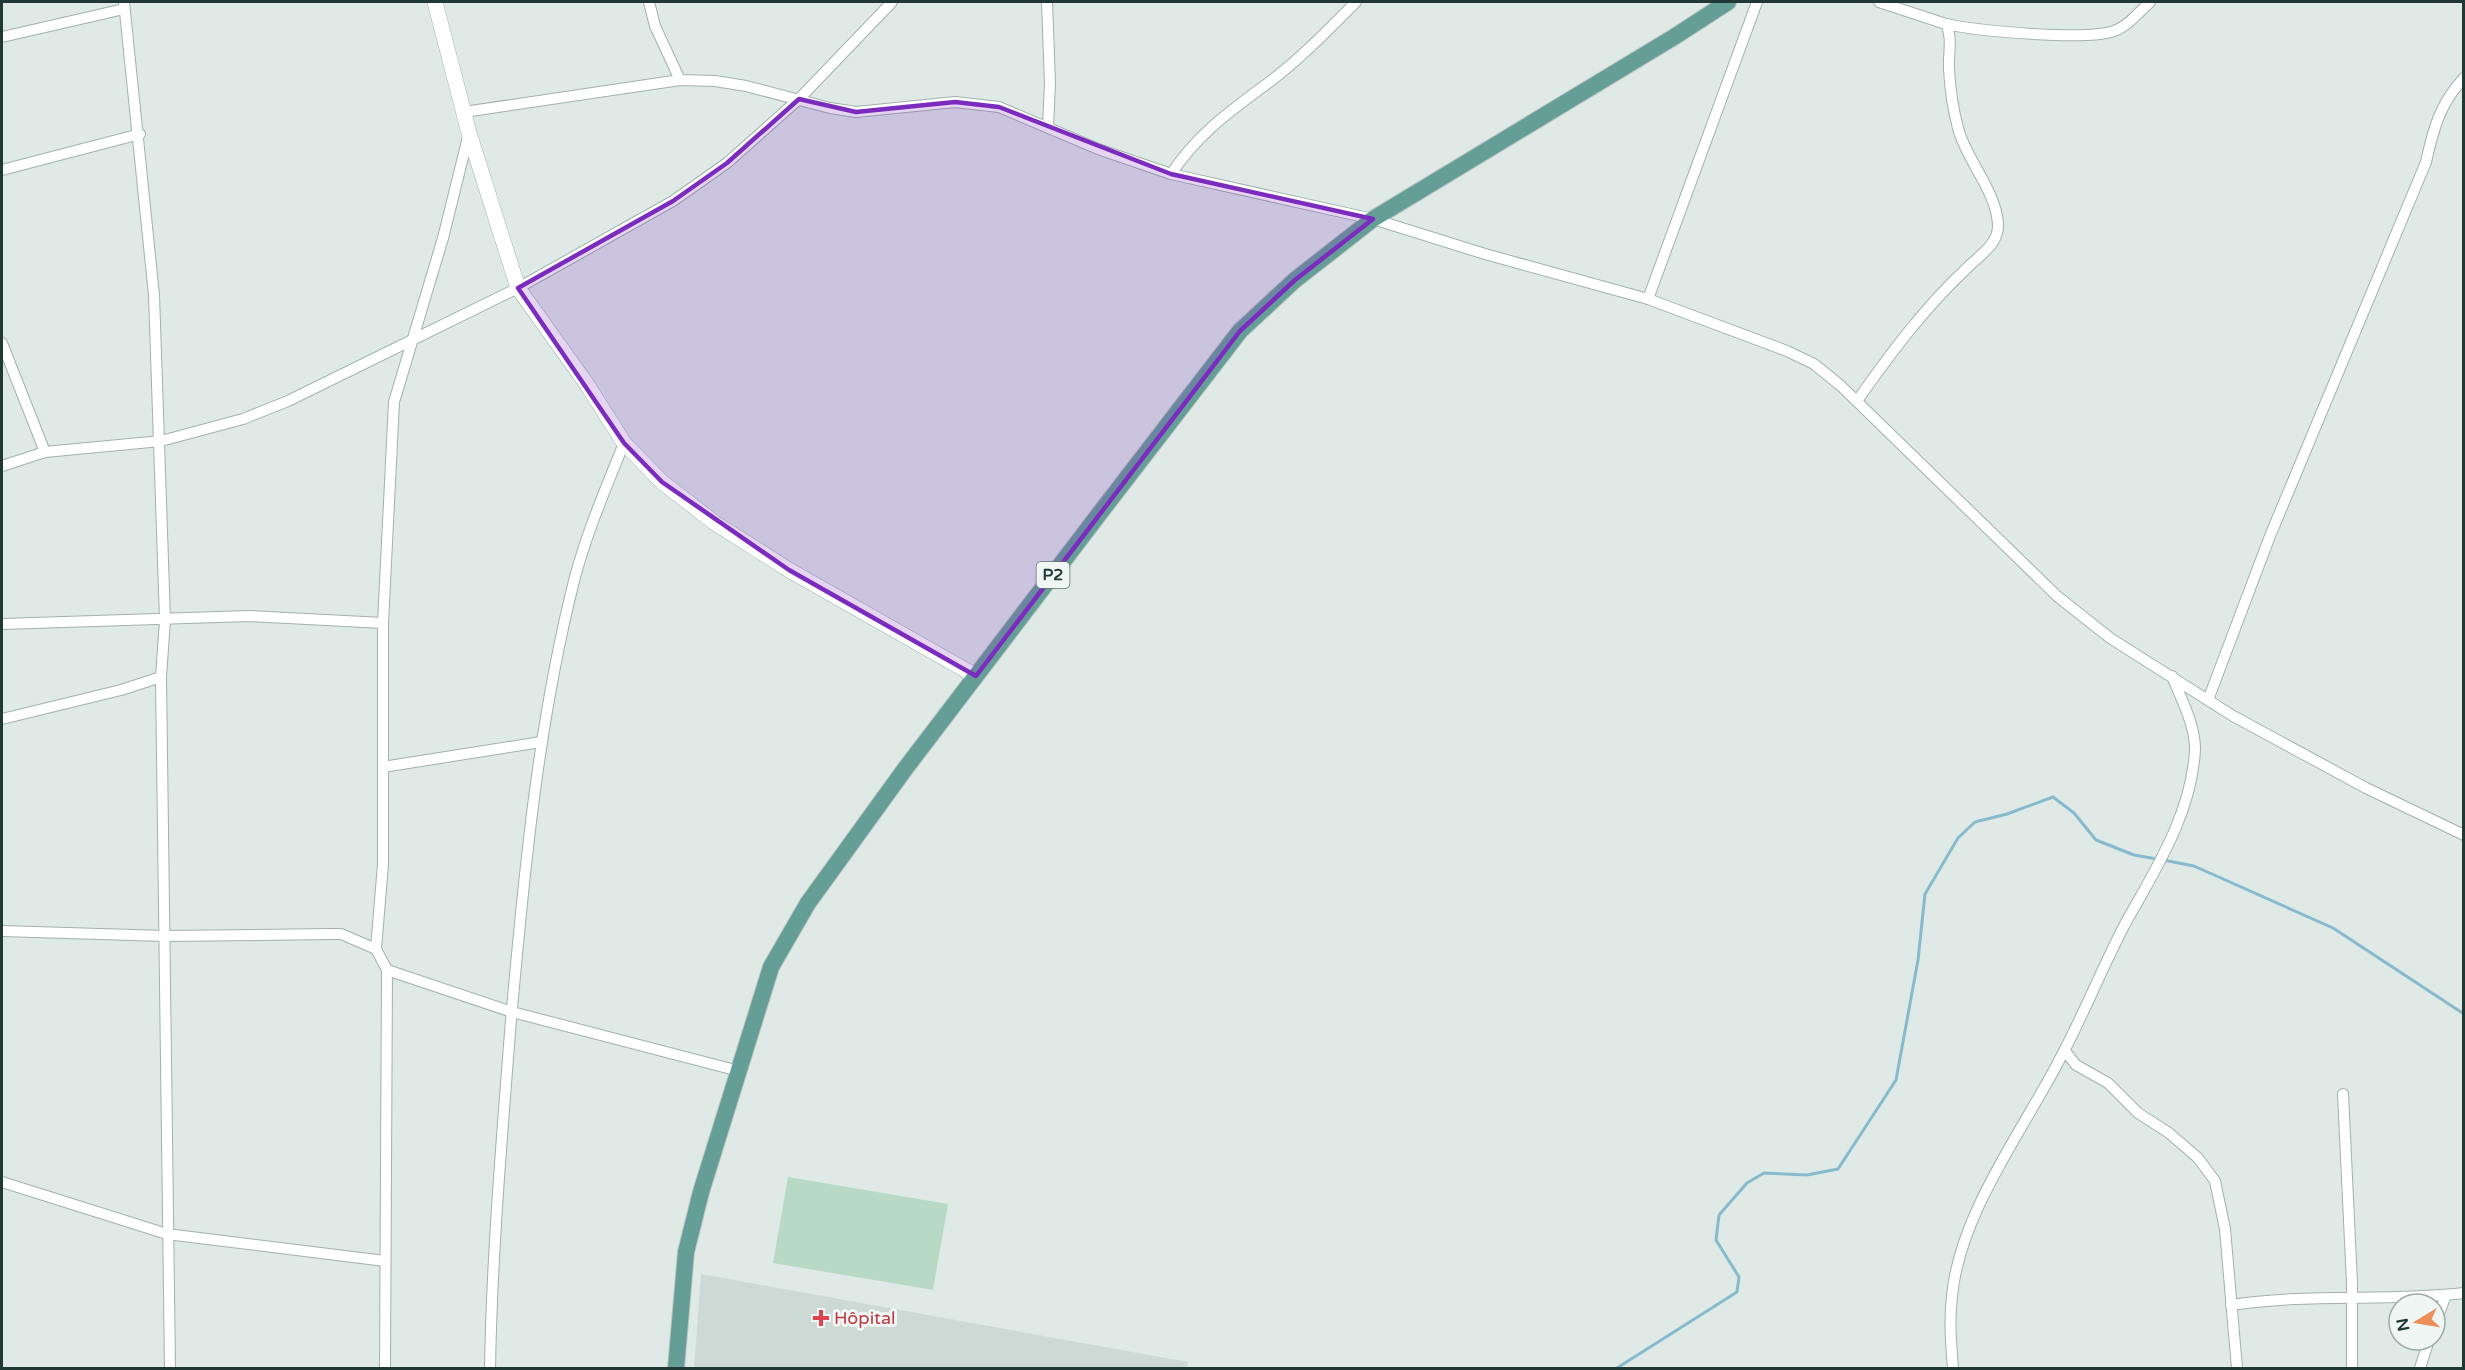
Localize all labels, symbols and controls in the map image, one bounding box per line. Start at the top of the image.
road number: P2 [1036,562,1070,588]
north arrow [2387,1292,2447,1352]
place label: Hôpital [834,1307,896,1329]
marker: Hôpital [812,1309,830,1327]
text: N [2392,1316,2414,1333]

